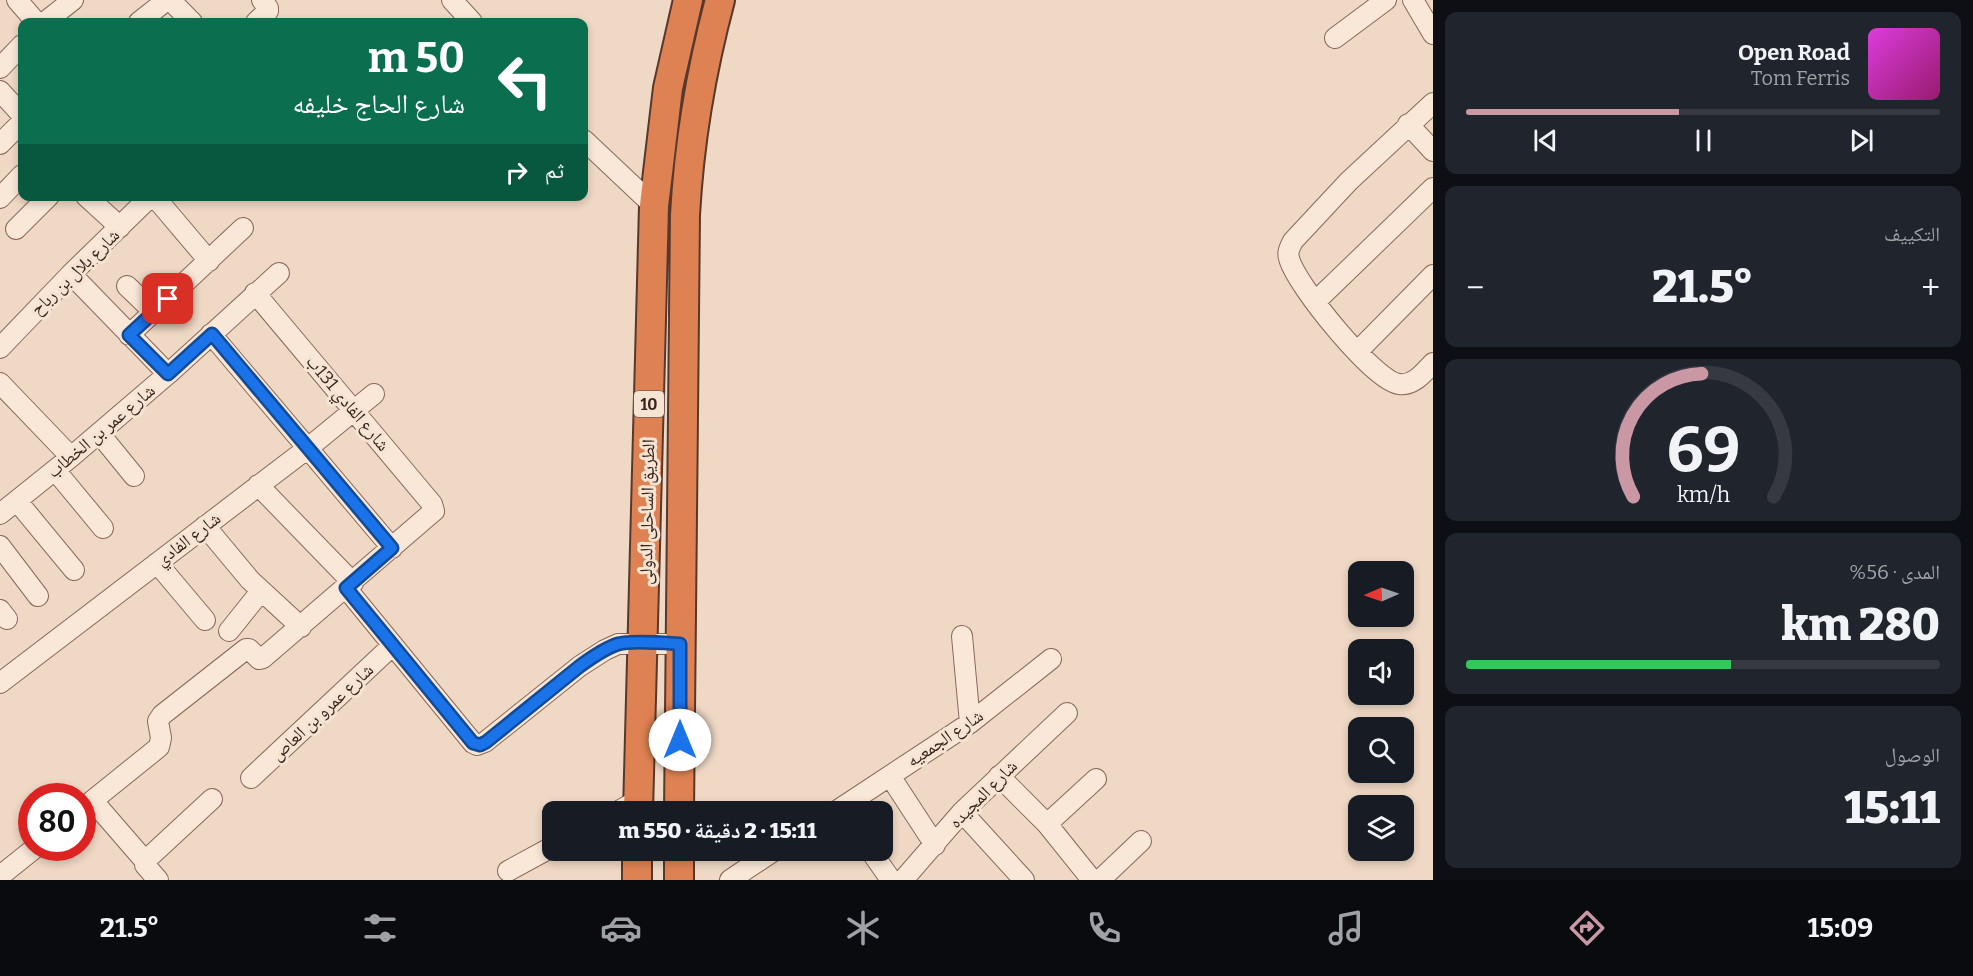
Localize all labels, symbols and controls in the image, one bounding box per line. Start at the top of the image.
text: 50 m [368,33,465,83]
text: Open Road [1738,39,1850,66]
icon: left [486,42,564,120]
text: Tom Ferris [1751,66,1850,90]
text: شارع الحاج خليفه [293,88,465,120]
icon: previous [1529,124,1562,157]
icon: pause [1687,124,1720,157]
icon: next [1845,124,1878,157]
icon: right [500,156,533,189]
text: ثم [545,157,564,184]
text: التكييف [1884,222,1940,246]
street label: شارع بلال بن رباح [26,224,125,321]
text: 21.5° [1652,260,1753,314]
text: − [1466,268,1484,308]
text: + [1921,268,1940,308]
pin [142,273,193,324]
icon: arrive [151,282,184,315]
street label: شارع الفادي 131ب [299,351,394,458]
street label: شارع عمر بن الخطاب [43,379,159,483]
road number: 10 [634,391,664,417]
text: 69 [1666,413,1740,488]
street label: الطريق الساحلى الدولى [635,439,659,585]
text: km/h [1676,482,1730,508]
street label: شارع الفادي [151,507,227,574]
text: المدى · 56% [1849,560,1940,584]
north arrow [1348,561,1414,627]
map controls [1348,561,1414,861]
text: 280 km [1781,598,1940,652]
button: sound [1348,639,1414,705]
street label: شارع عمرو بن العاص [266,659,378,765]
street label: شارع الجمعيه [903,704,987,772]
position arrow [648,708,712,772]
button: search [1348,717,1414,783]
text: الوصول [1885,743,1940,767]
street label: شارع المجيده [944,755,1022,833]
text: 15:11 [1844,781,1940,835]
speed limit sign: 80 [18,783,96,861]
button: layers [1348,795,1414,861]
text: 15:11 · 2 دقيقة · 550 m [619,817,817,844]
icon: filters [359,907,401,949]
icon: car [600,907,642,949]
icon: climate [842,907,884,949]
icon: phone [1083,907,1125,949]
icon: music [1325,907,1367,949]
icon: directions [1566,907,1608,949]
text: 21.5° [100,912,160,944]
text: 15:09 [1807,912,1873,944]

